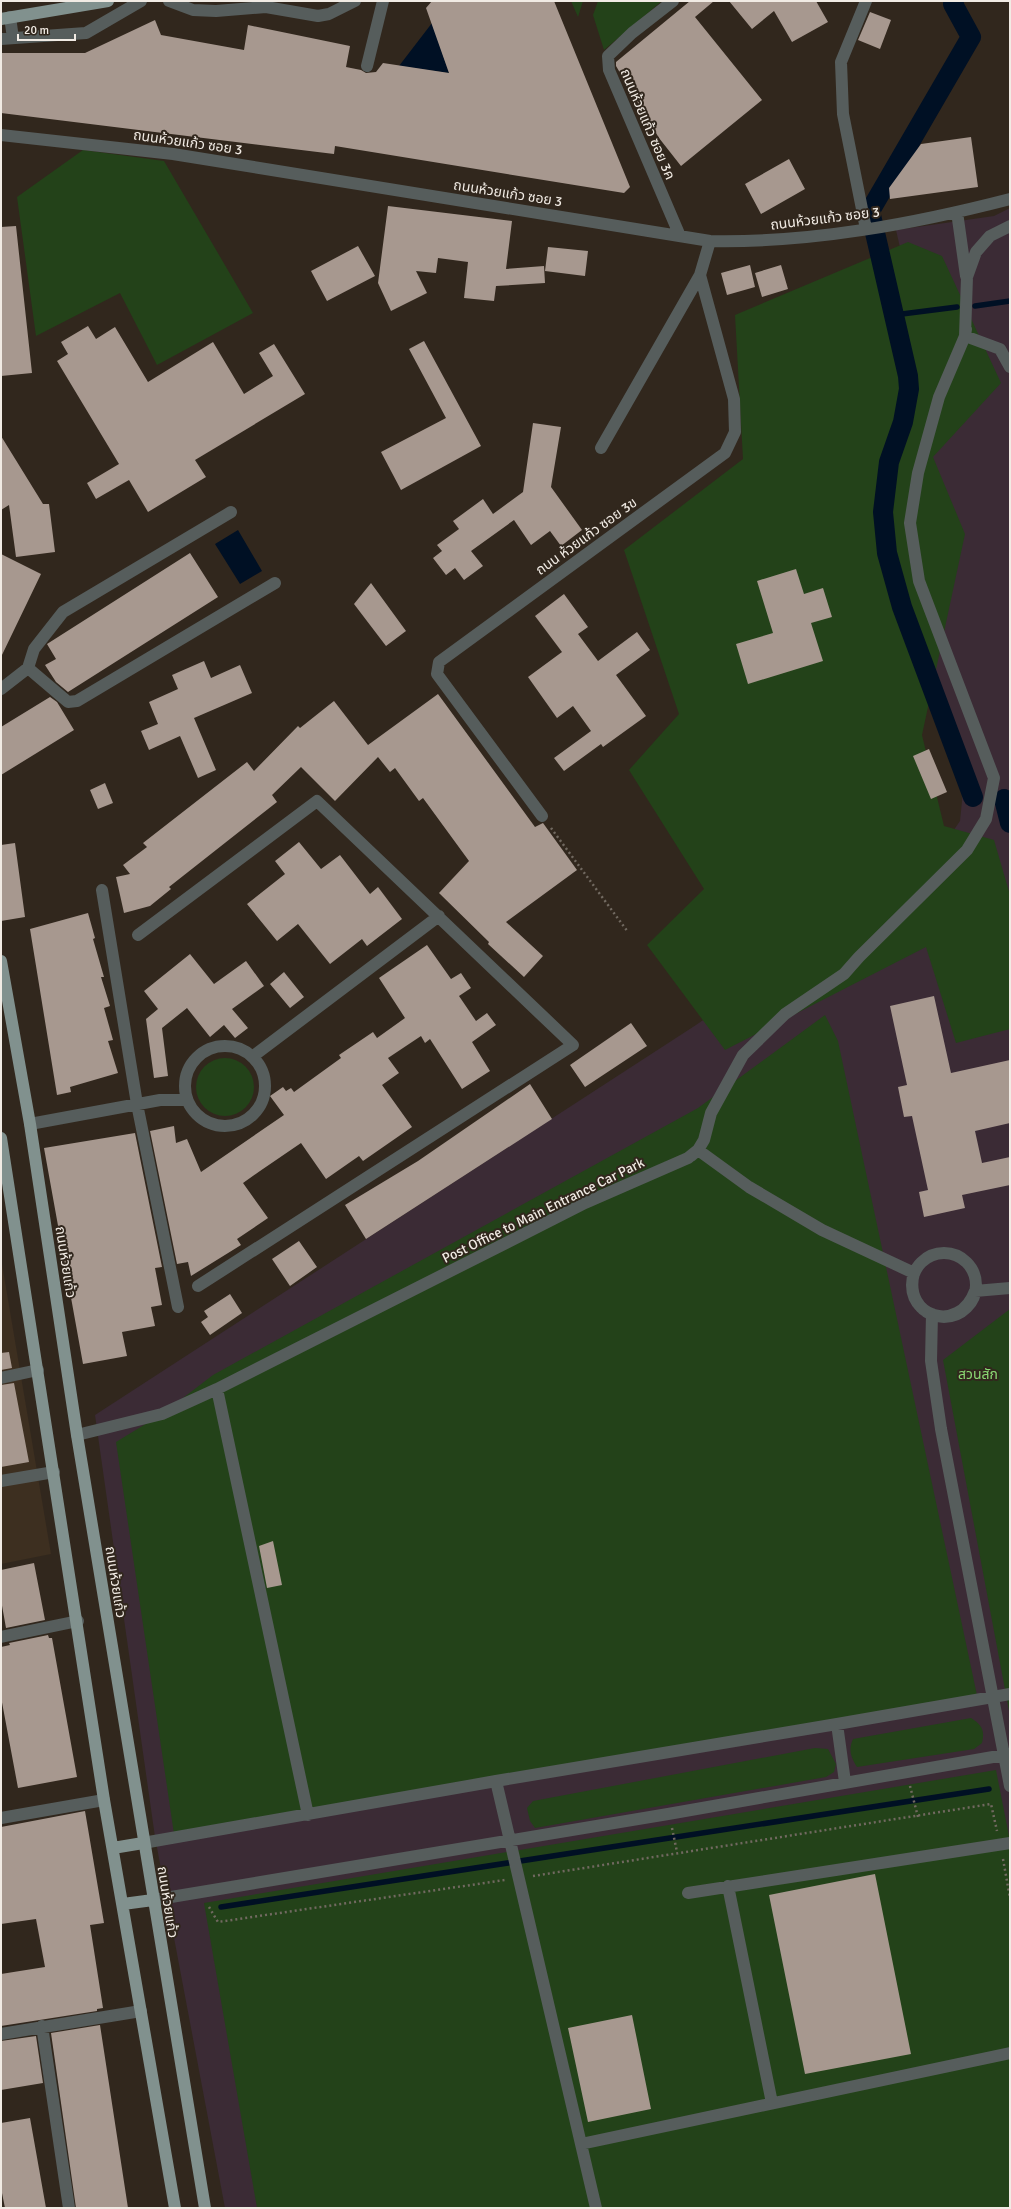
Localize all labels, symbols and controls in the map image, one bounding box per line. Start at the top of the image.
scale bar [18,16,75,42]
text: 20 m [24,23,49,38]
street label: ถนนห้วยแก้ว ซอย 3ค [617,66,679,182]
street label: ถนนห้วยแก้ว ซอย 3 [132,126,244,159]
street label: ถนนห้วยแก้ว ซอย 3 [452,176,564,211]
street label: ถนนห้วยแก้ว ซอย 3 [769,203,881,234]
street label: ถนน ห้วยแก้ว ซอย 3ข [532,494,640,579]
street label: Post Office to Main Entrance Car Park [439,1154,647,1267]
street label: ถนนห้วยแก้ว [51,1225,80,1299]
park label: สวนสัก [958,1366,998,1383]
street label: ถนนห้วยแก้ว [101,1545,130,1619]
street label: ถนนห้วยแก้ว [153,1865,182,1939]

